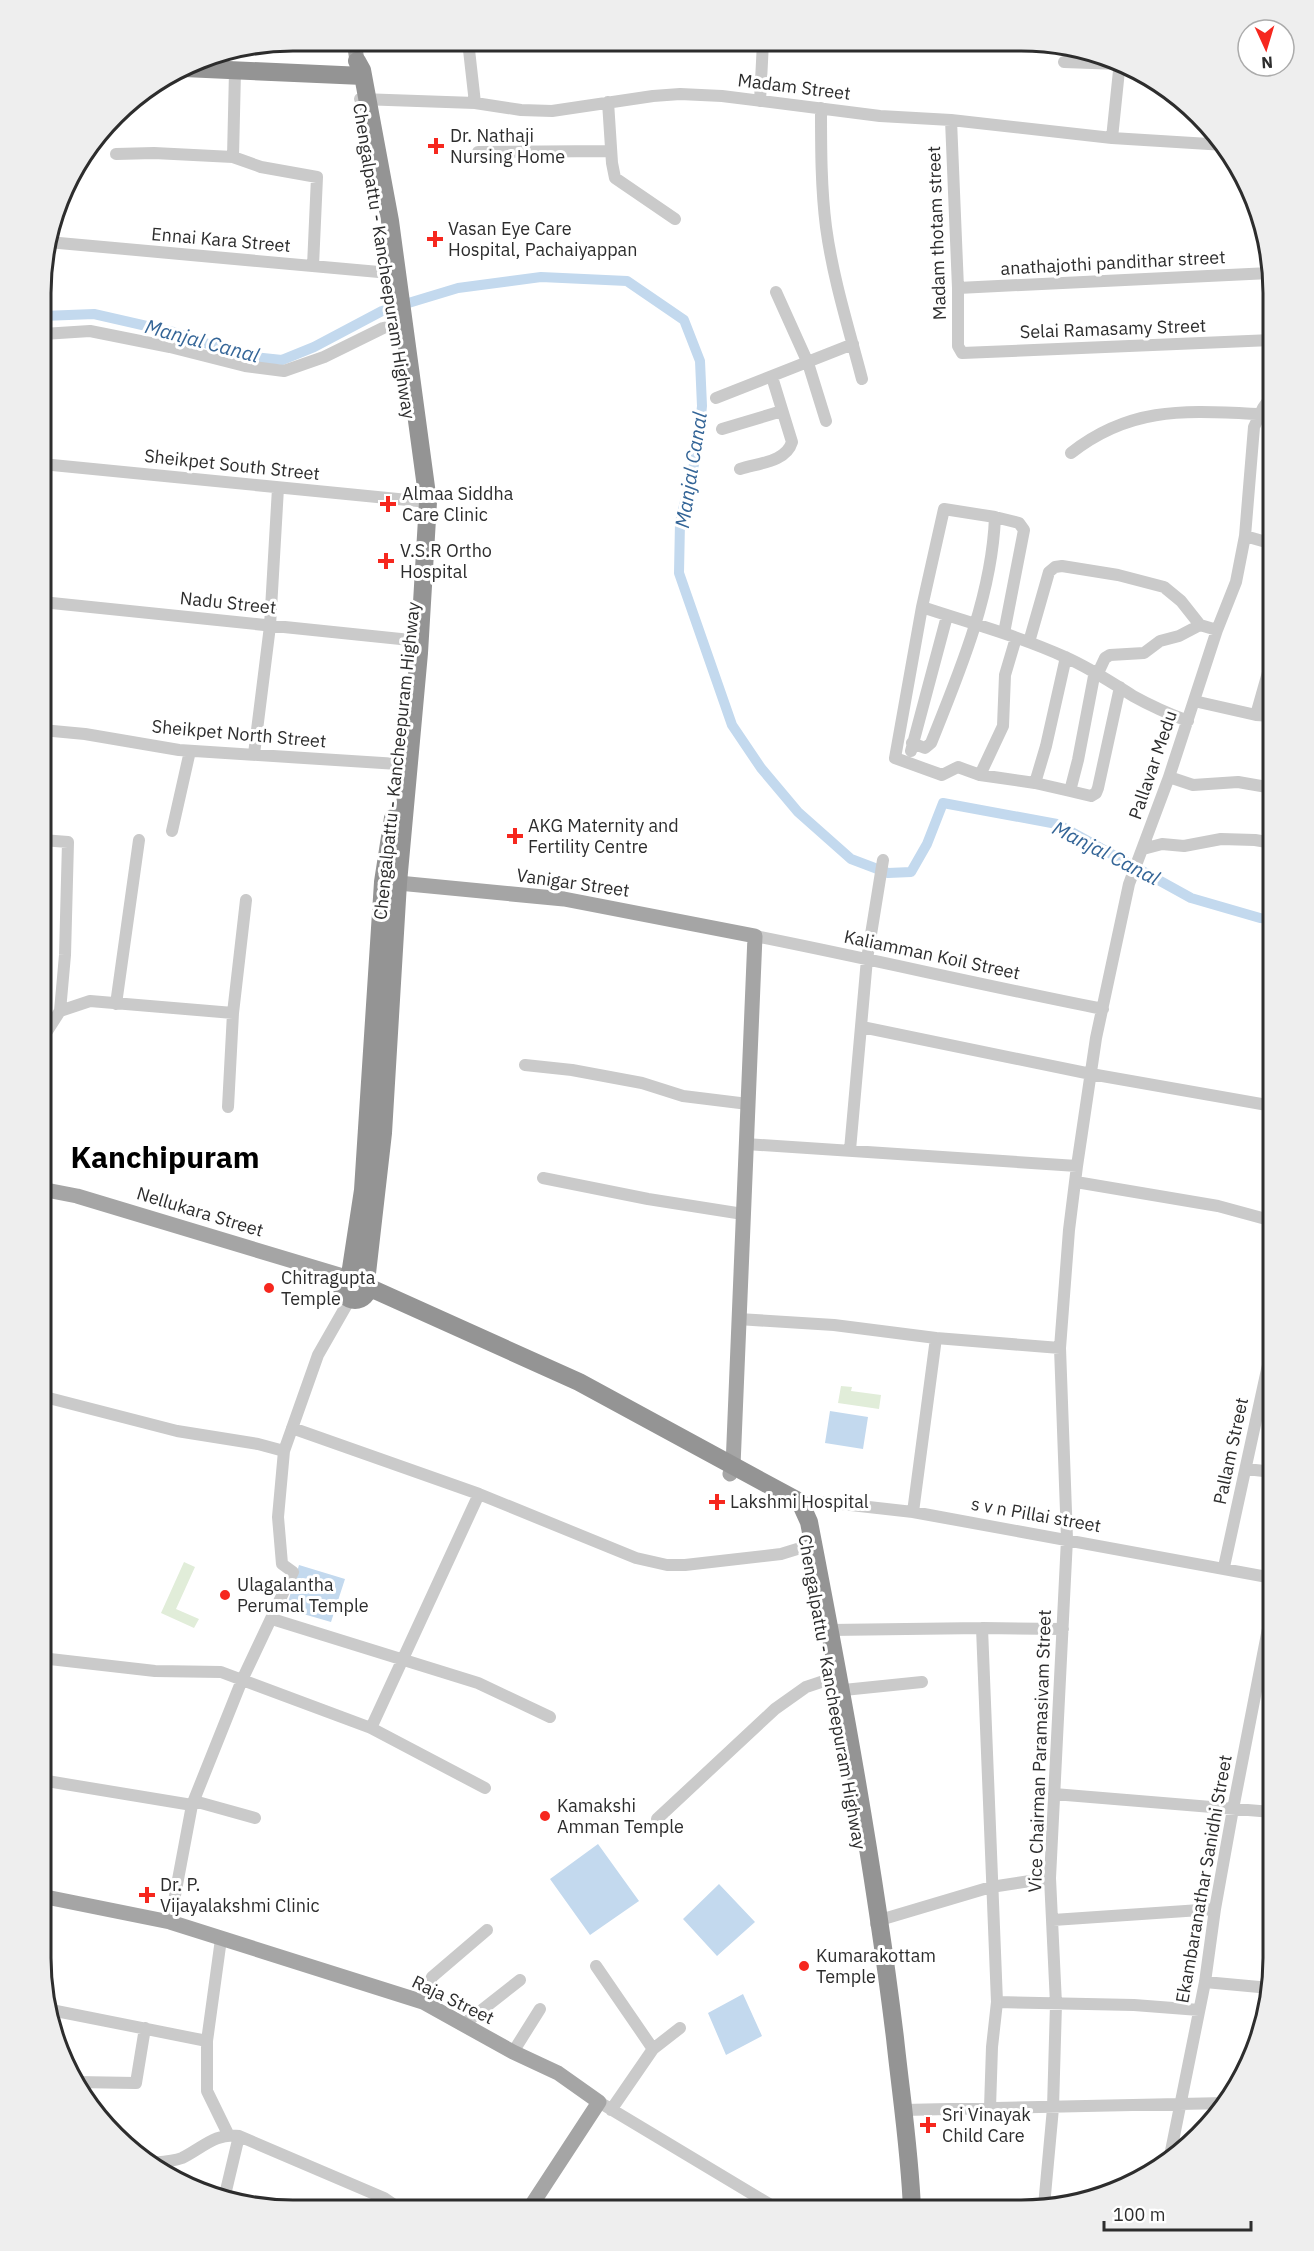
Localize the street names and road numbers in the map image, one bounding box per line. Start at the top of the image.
street label: Madam Street [736,68,852,105]
street label: Chengalpattu - Kancheepuram Highway [348,101,421,421]
street label: Madam thotam street [922,146,951,321]
street label: Ennai Kara Street [150,222,292,257]
street label: anathajothi pandithar street [1000,245,1226,280]
street label: Selai Ramasamy Street [1019,314,1207,343]
street label: Sheikpet South Street [143,444,321,485]
street label: Nadu Street [179,586,277,619]
street label: Chengalpattu - Kancheepuram Highway [368,601,425,921]
street label: Pallavar Medu [1123,707,1182,822]
street label: Sheikpet North Street [151,714,327,753]
street label: Vanigar Street [515,863,631,902]
street label: Kaliamman Koil Street [842,925,1022,984]
street label: Nellukara Street [134,1181,266,1242]
street label: Pallam Street [1208,1395,1253,1507]
street label: s v n Pillai street [969,1492,1103,1537]
street label: Chengalpattu - Kancheepuram Highway [793,1532,872,1851]
street label: Vice Chairman Paramasivam Street [1023,1609,1056,1893]
street label: Ekambaranathar Sanidhi Street [1170,1753,1237,2005]
street label: Raja Street [408,1970,498,2029]

